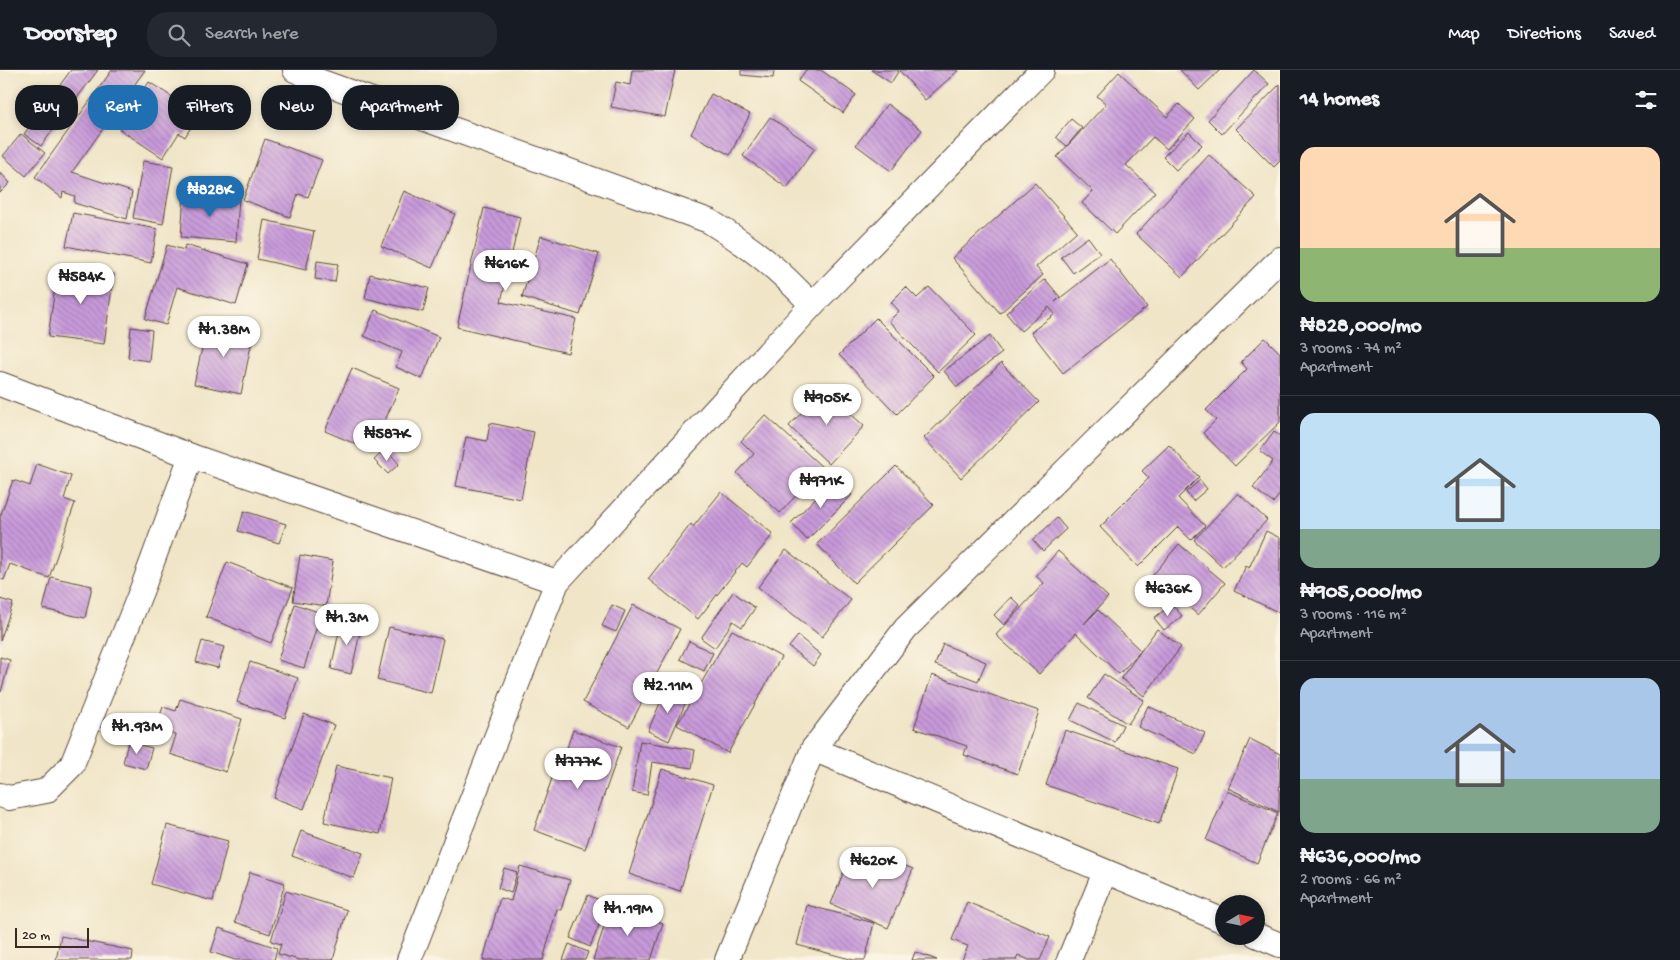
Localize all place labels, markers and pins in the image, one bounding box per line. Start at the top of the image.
pin: ₦828K [175,176,245,218]
pin: ₦616K [471,250,541,292]
pin: ₦584K [46,262,116,305]
pin: ₦1.38M [183,316,265,358]
pin: ₦905K [792,384,862,426]
pin: ₦587K [352,420,422,462]
pin: ₦971K [786,466,856,509]
pin: ₦636K [1133,574,1203,617]
pin: ₦1.3M [312,604,382,646]
pin: ₦2.11M [627,672,709,714]
pin: ₦1.93M [96,712,178,755]
pin: ₦777K [543,748,613,790]
pin: ₦620K [838,846,908,889]
pin: ₦1.19M [587,894,669,937]

